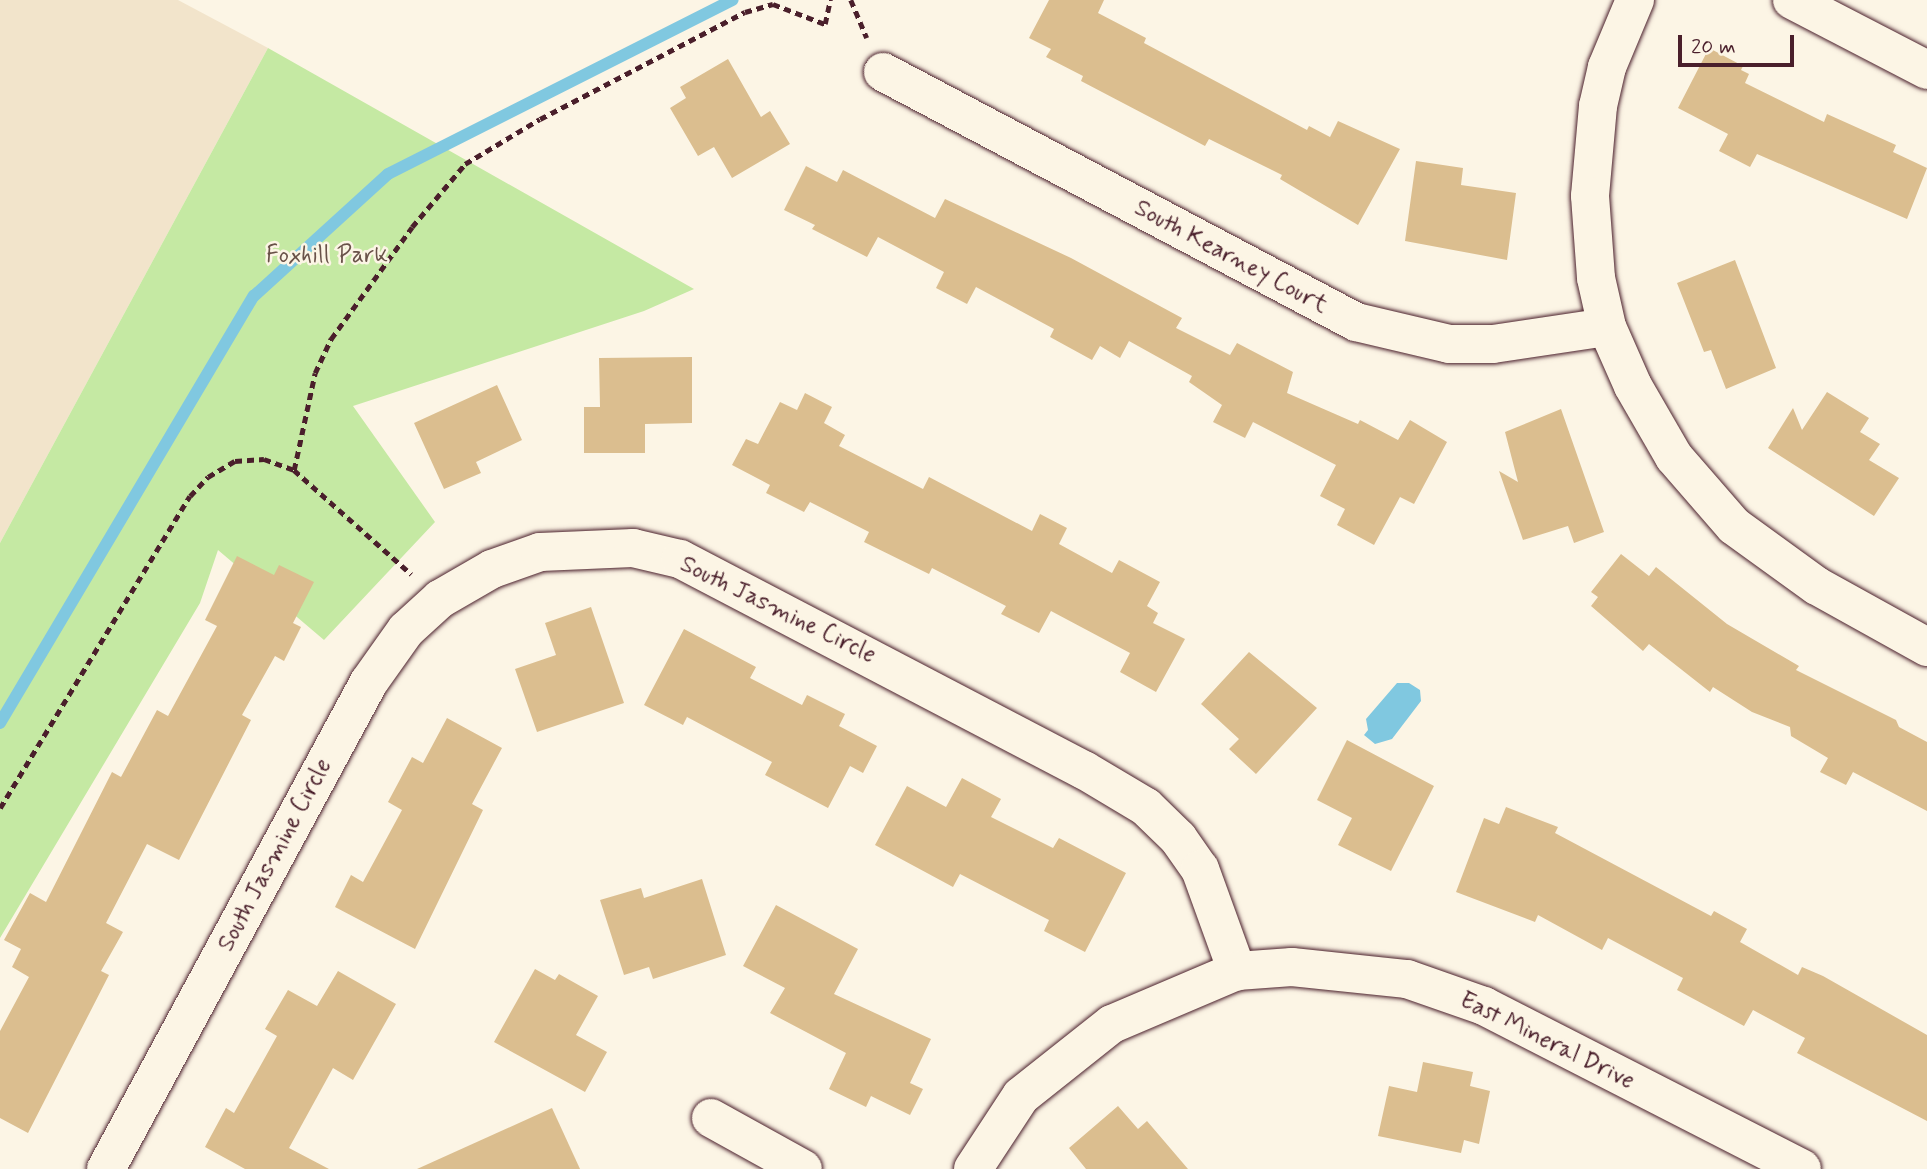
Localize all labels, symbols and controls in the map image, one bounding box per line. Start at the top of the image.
scale bar [1682,21,1798,65]
text: 20 m [1691,33,1736,61]
street label: South Kearney Court [1130,194,1332,320]
park label: Foxhill Park [268,242,386,270]
street label: South Jasmine Circle [674,550,882,670]
street label: South Jasmine Circle [211,753,339,957]
street label: East Mineral Drive [1455,986,1639,1096]

